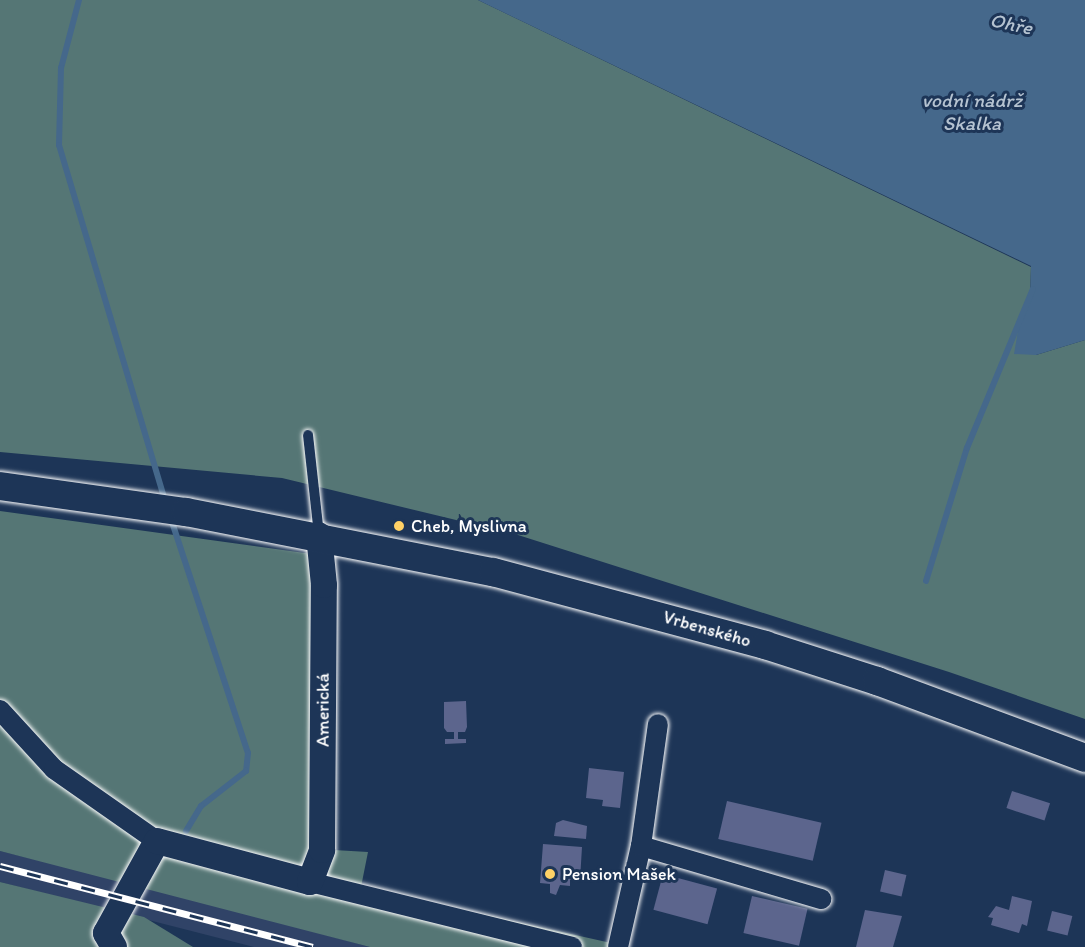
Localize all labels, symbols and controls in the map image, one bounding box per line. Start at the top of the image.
water label: Ohře [988,8,1034,40]
water label: vodní nádrž Skalka [922,89,1022,136]
place label: Cheb, Myslivna [411,515,526,537]
marker: Cheb, Myslivna [392,519,406,533]
street label: Vrbenského [661,606,753,652]
street label: Americká [312,673,334,747]
place label: Pension Mašek [562,863,676,885]
marker: Pension Mašek [543,867,557,881]

